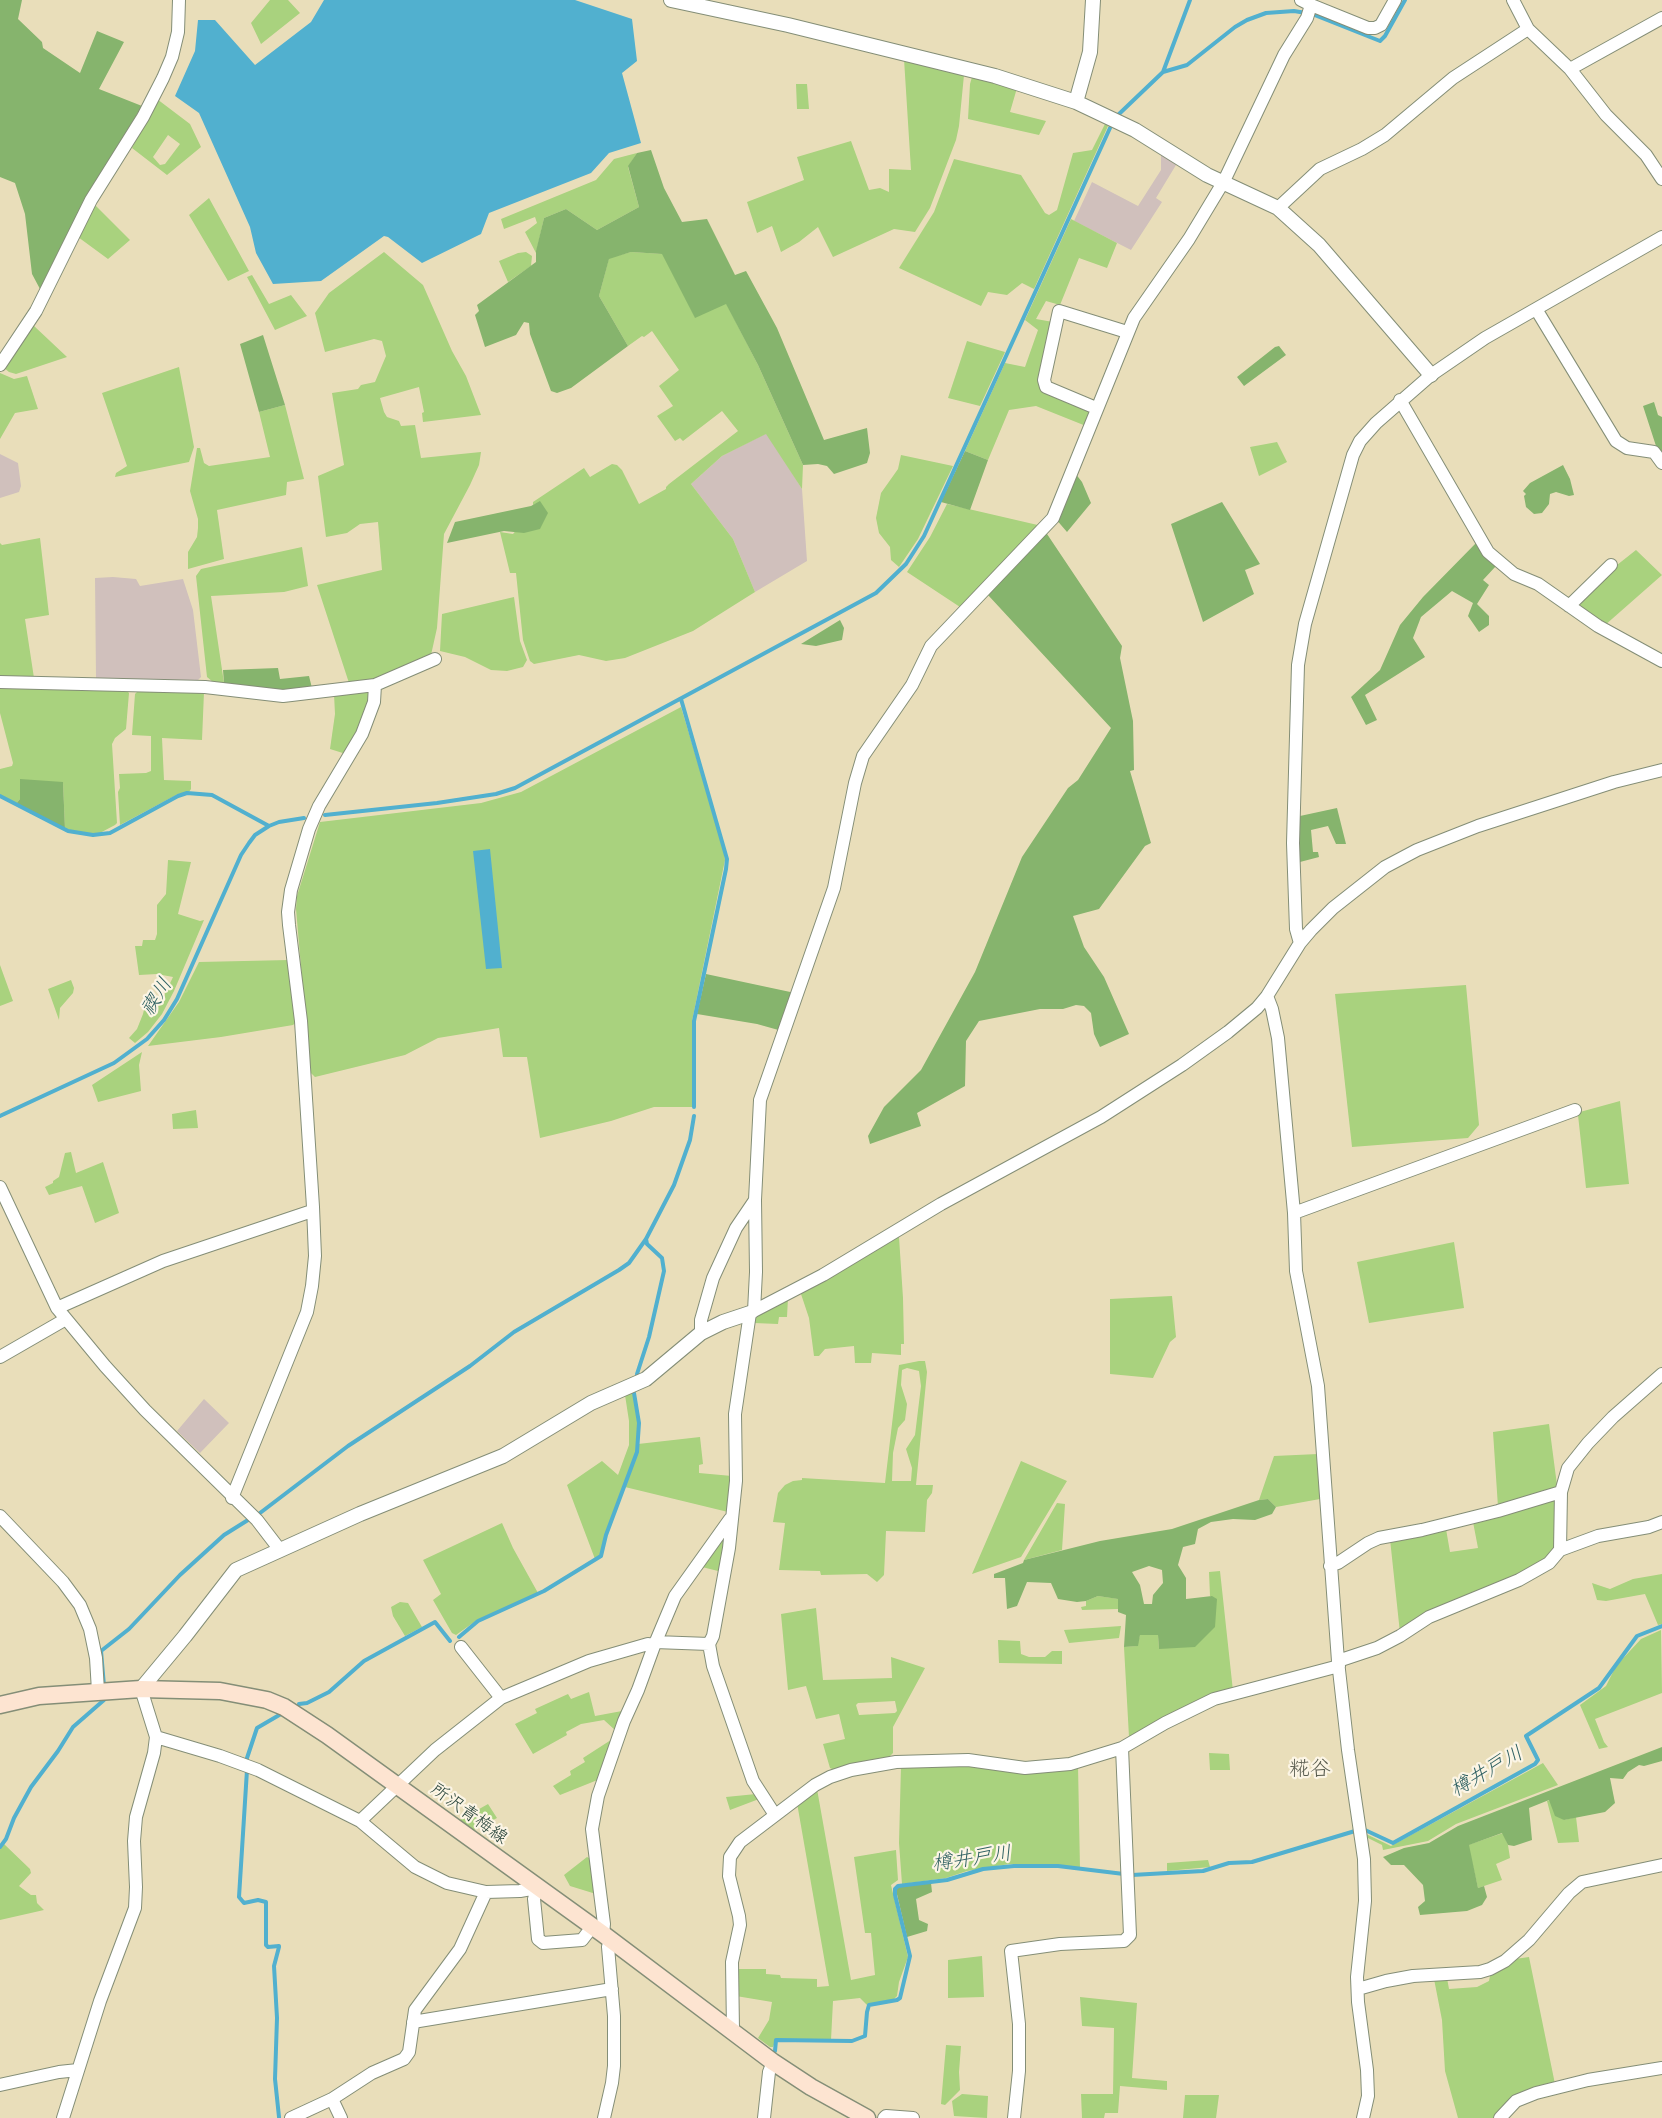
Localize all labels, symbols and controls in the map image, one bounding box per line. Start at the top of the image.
water label: 禊川 [136,974,178,1020]
water label: 樽井戸川 [1446,1742,1528,1802]
district label: 糀谷 [1289,1757,1331,1783]
street label: 所沢青梅線 [426,1779,512,1849]
water label: 樽井戸川 [931,1842,1013,1876]

